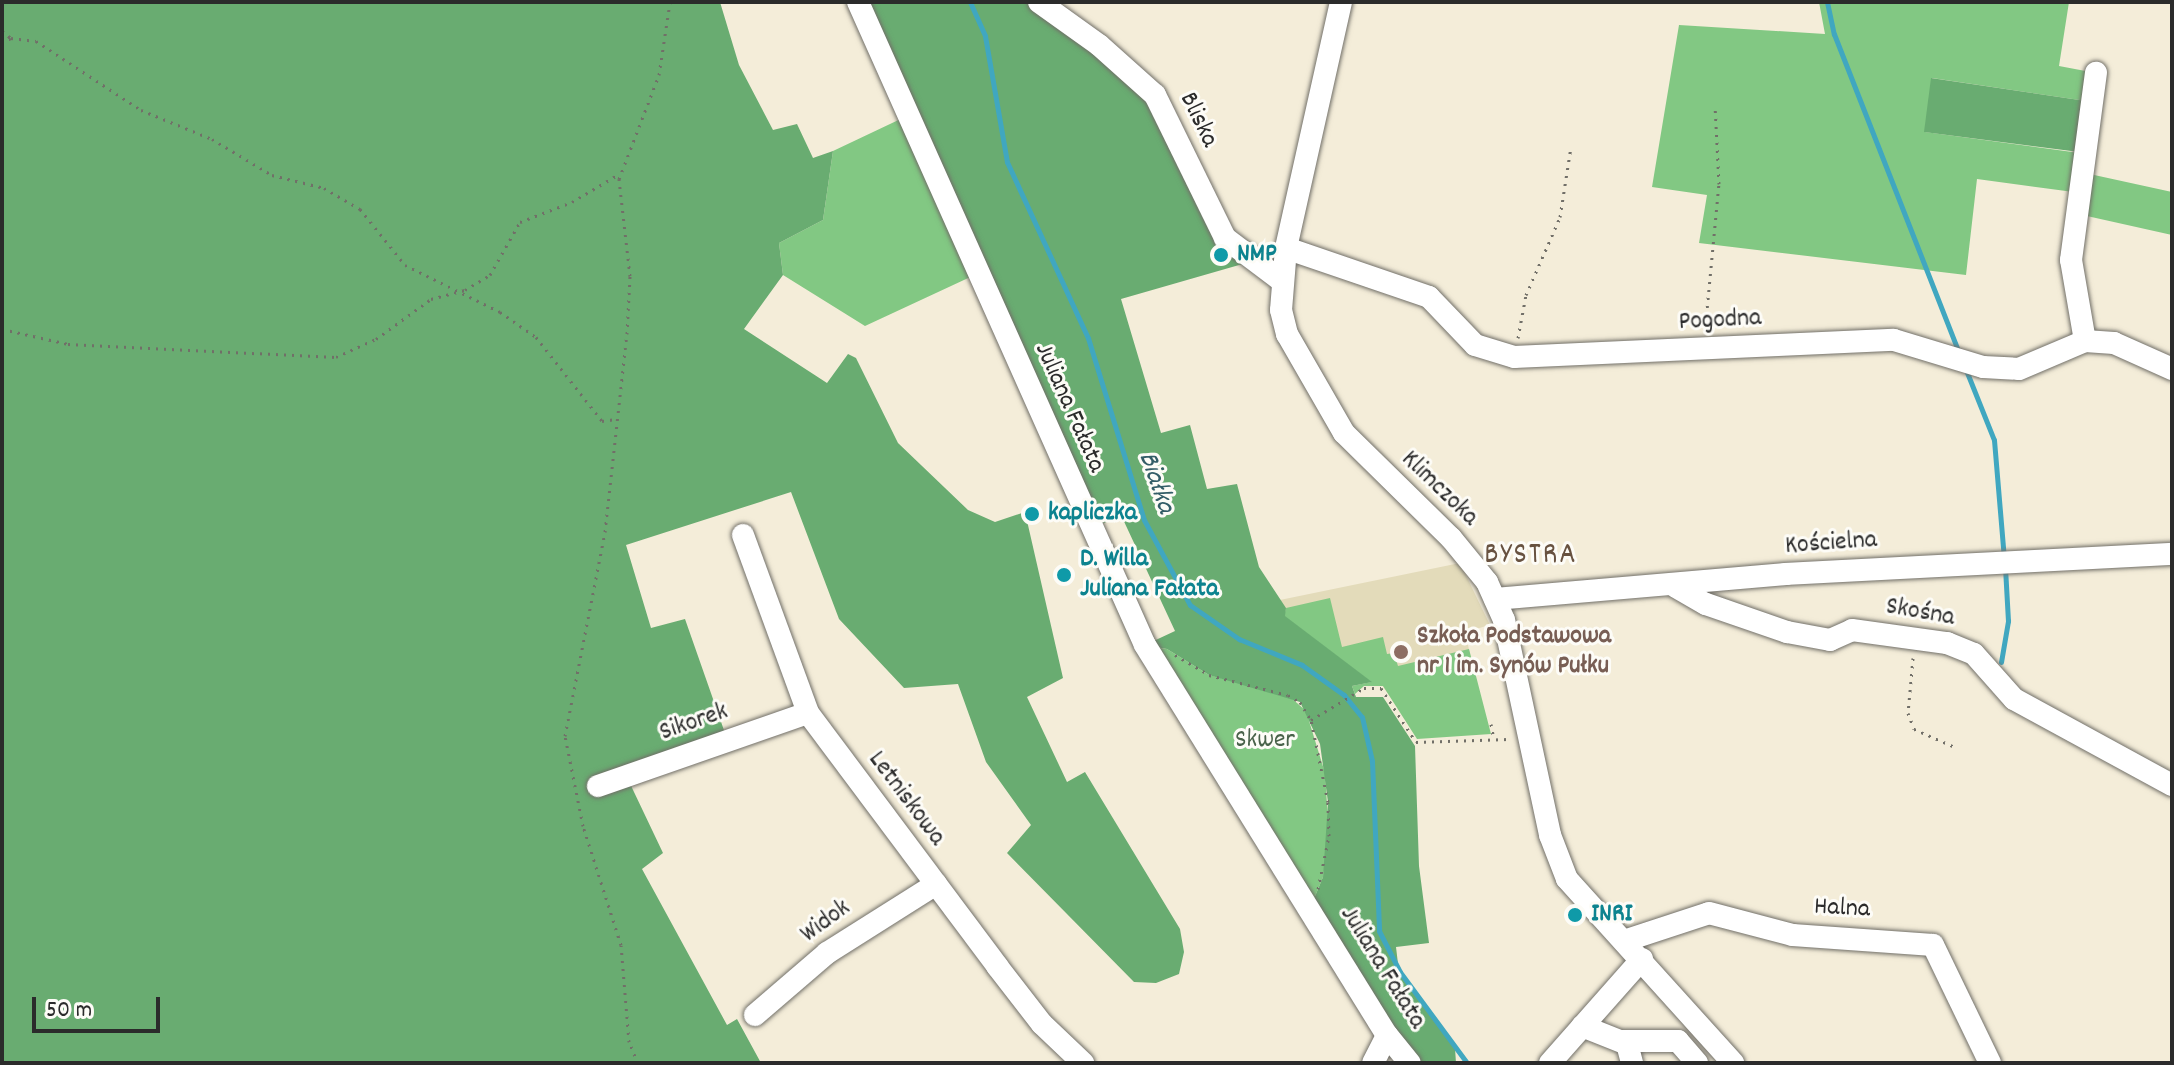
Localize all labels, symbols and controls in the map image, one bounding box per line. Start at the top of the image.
street label: Bliska [1171,88,1225,152]
place label: NMP [1237,239,1277,271]
marker: NMP [1212,246,1230,264]
street label: Pogodna [1678,303,1762,339]
street label: Juliana Fałata [1027,338,1111,478]
street label: Klimczoka [1394,445,1484,533]
water label: Białka [1129,448,1181,518]
place label: kapliczka [1048,498,1137,530]
marker: kapliczka [1023,505,1041,523]
street label: Kościelna [1784,525,1878,563]
district label: BYSTRA [1484,539,1578,575]
place label: D. Willa Juliana Fałata [1080,544,1218,606]
marker: D. Willa Juliana Fałata [1055,566,1073,584]
street label: Skośna [1883,592,1957,634]
place label: Szkoła Podstawowa nr 1 im. Synów Pułku [1417,621,1611,682]
marker: Szkoła Podstawowa nr 1 im. Synów Pułku [1392,643,1410,661]
street label: Sikorek [656,697,732,749]
park label: Skwer [1235,725,1295,757]
street label: Letniskowa [860,745,952,853]
street label: Halna [1813,892,1871,926]
street label: Widok [795,893,857,951]
place label: INRI [1591,899,1633,931]
street label: Juliana Fałata [1332,901,1432,1035]
marker: INRI [1566,906,1584,924]
scale bar [36,981,164,1031]
text: 50 m [46,994,92,1028]

